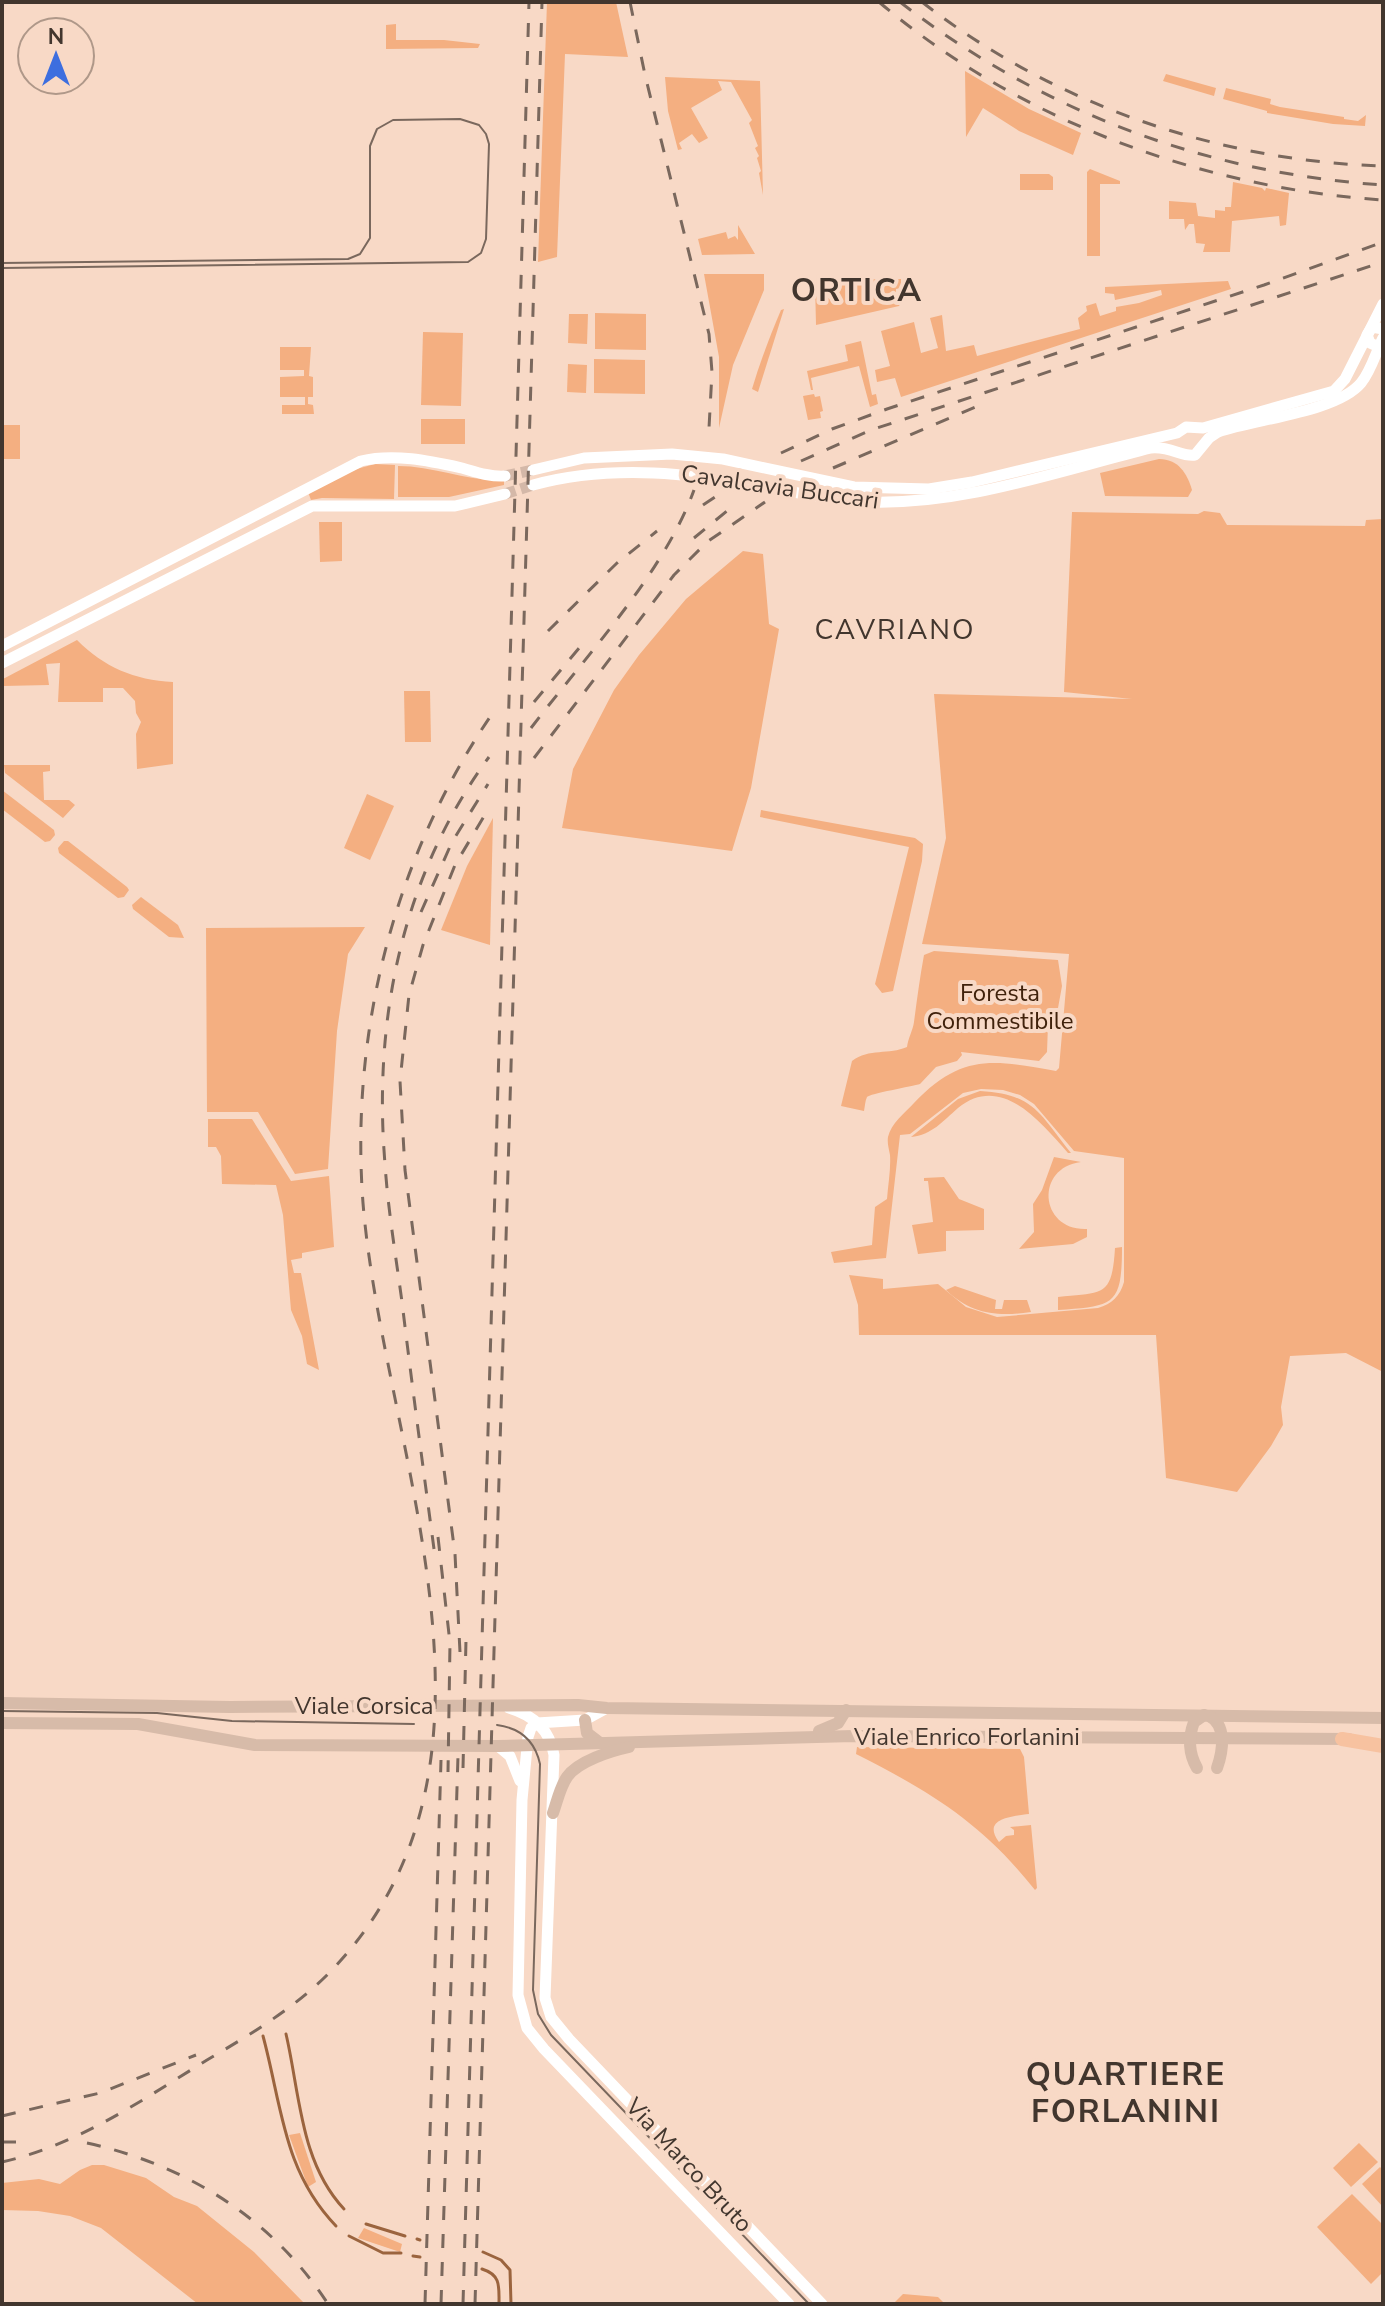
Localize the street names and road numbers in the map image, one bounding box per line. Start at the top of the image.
street label: Cavalcavia Buccari [679,457,881,517]
street label: Viale Corsica [294,1690,433,1722]
street label: Viale Enrico Forlanini [853,1721,1080,1753]
street label: Via Marco Bruto [618,2090,760,2239]

